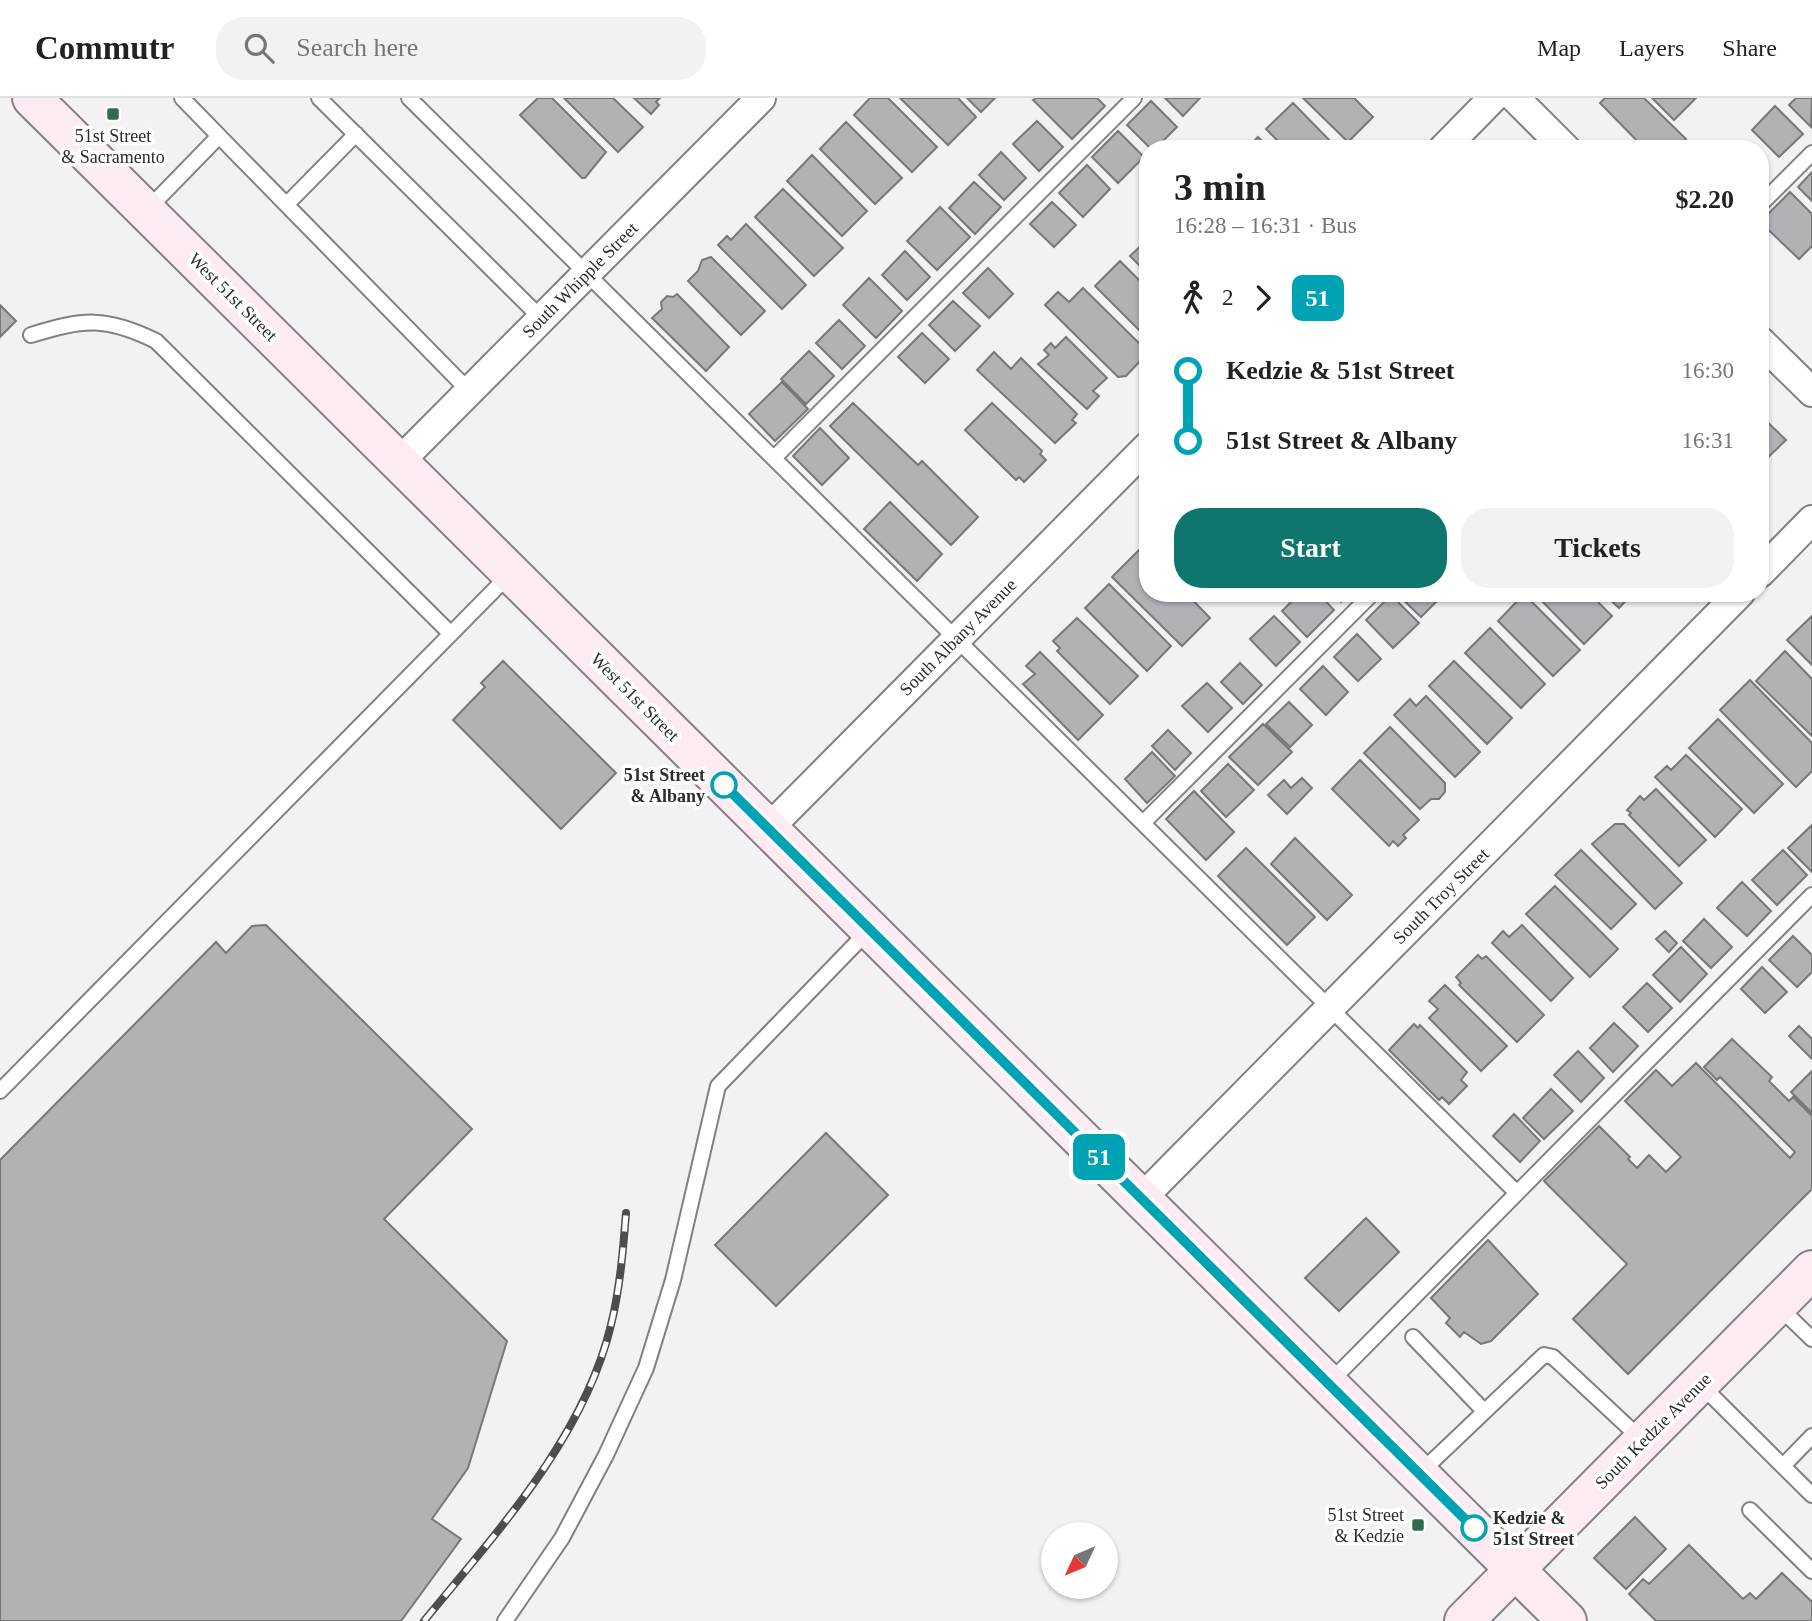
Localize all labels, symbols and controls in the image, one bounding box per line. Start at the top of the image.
search box [216,17,706,80]
icon: search [240,29,278,67]
text: Commutr [35,30,174,66]
text: Search here [296,33,418,62]
text: Map [1537,35,1581,61]
text: Layers [1619,35,1684,61]
text: Share [1722,35,1777,61]
marker: 51st Street & Sacramento [105,106,121,122]
place label: 51st Street & Sacramento [61,126,165,167]
text: 3 min [1174,166,1266,208]
text: $2.20 [1676,185,1734,214]
text: 16:28 – 16:31 · Bus [1174,213,1357,238]
street label: South Whipple Street [518,218,642,342]
street label: West 51st Street [185,249,281,345]
icon: walk [1174,279,1212,317]
icon: forward [1244,279,1282,317]
text: 2 [1222,285,1234,310]
text: 51 [1306,285,1330,311]
text: Kedzie & 51st Street [1226,356,1454,385]
text: 16:30 [1682,358,1734,383]
text: 51st Street & Albany [1226,426,1457,455]
text: 16:31 [1682,428,1734,453]
button: Start [1174,508,1447,588]
button: Tickets [1461,508,1734,588]
street label: South Albany Avenue [896,575,1020,699]
street label: West 51st Street [587,649,683,745]
place label: 51st Street & Albany [624,765,705,806]
marker: 51st Street & Albany [711,772,737,798]
street label: South Troy Street [1389,844,1493,948]
line badge: 51 [1068,1134,1130,1180]
text: 51 [1087,1144,1111,1170]
street label: South Kedzie Avenue [1591,1369,1715,1493]
place label: 51st Street & Kedzie [1328,1505,1404,1546]
place label: Kedzie & 51st Street [1493,1508,1574,1549]
marker: Kedzie & 51st Street [1461,1515,1487,1541]
marker: 51st Street & Kedzie [1410,1517,1426,1533]
north arrow [1041,1522,1118,1600]
map controls [1041,1522,1118,1599]

